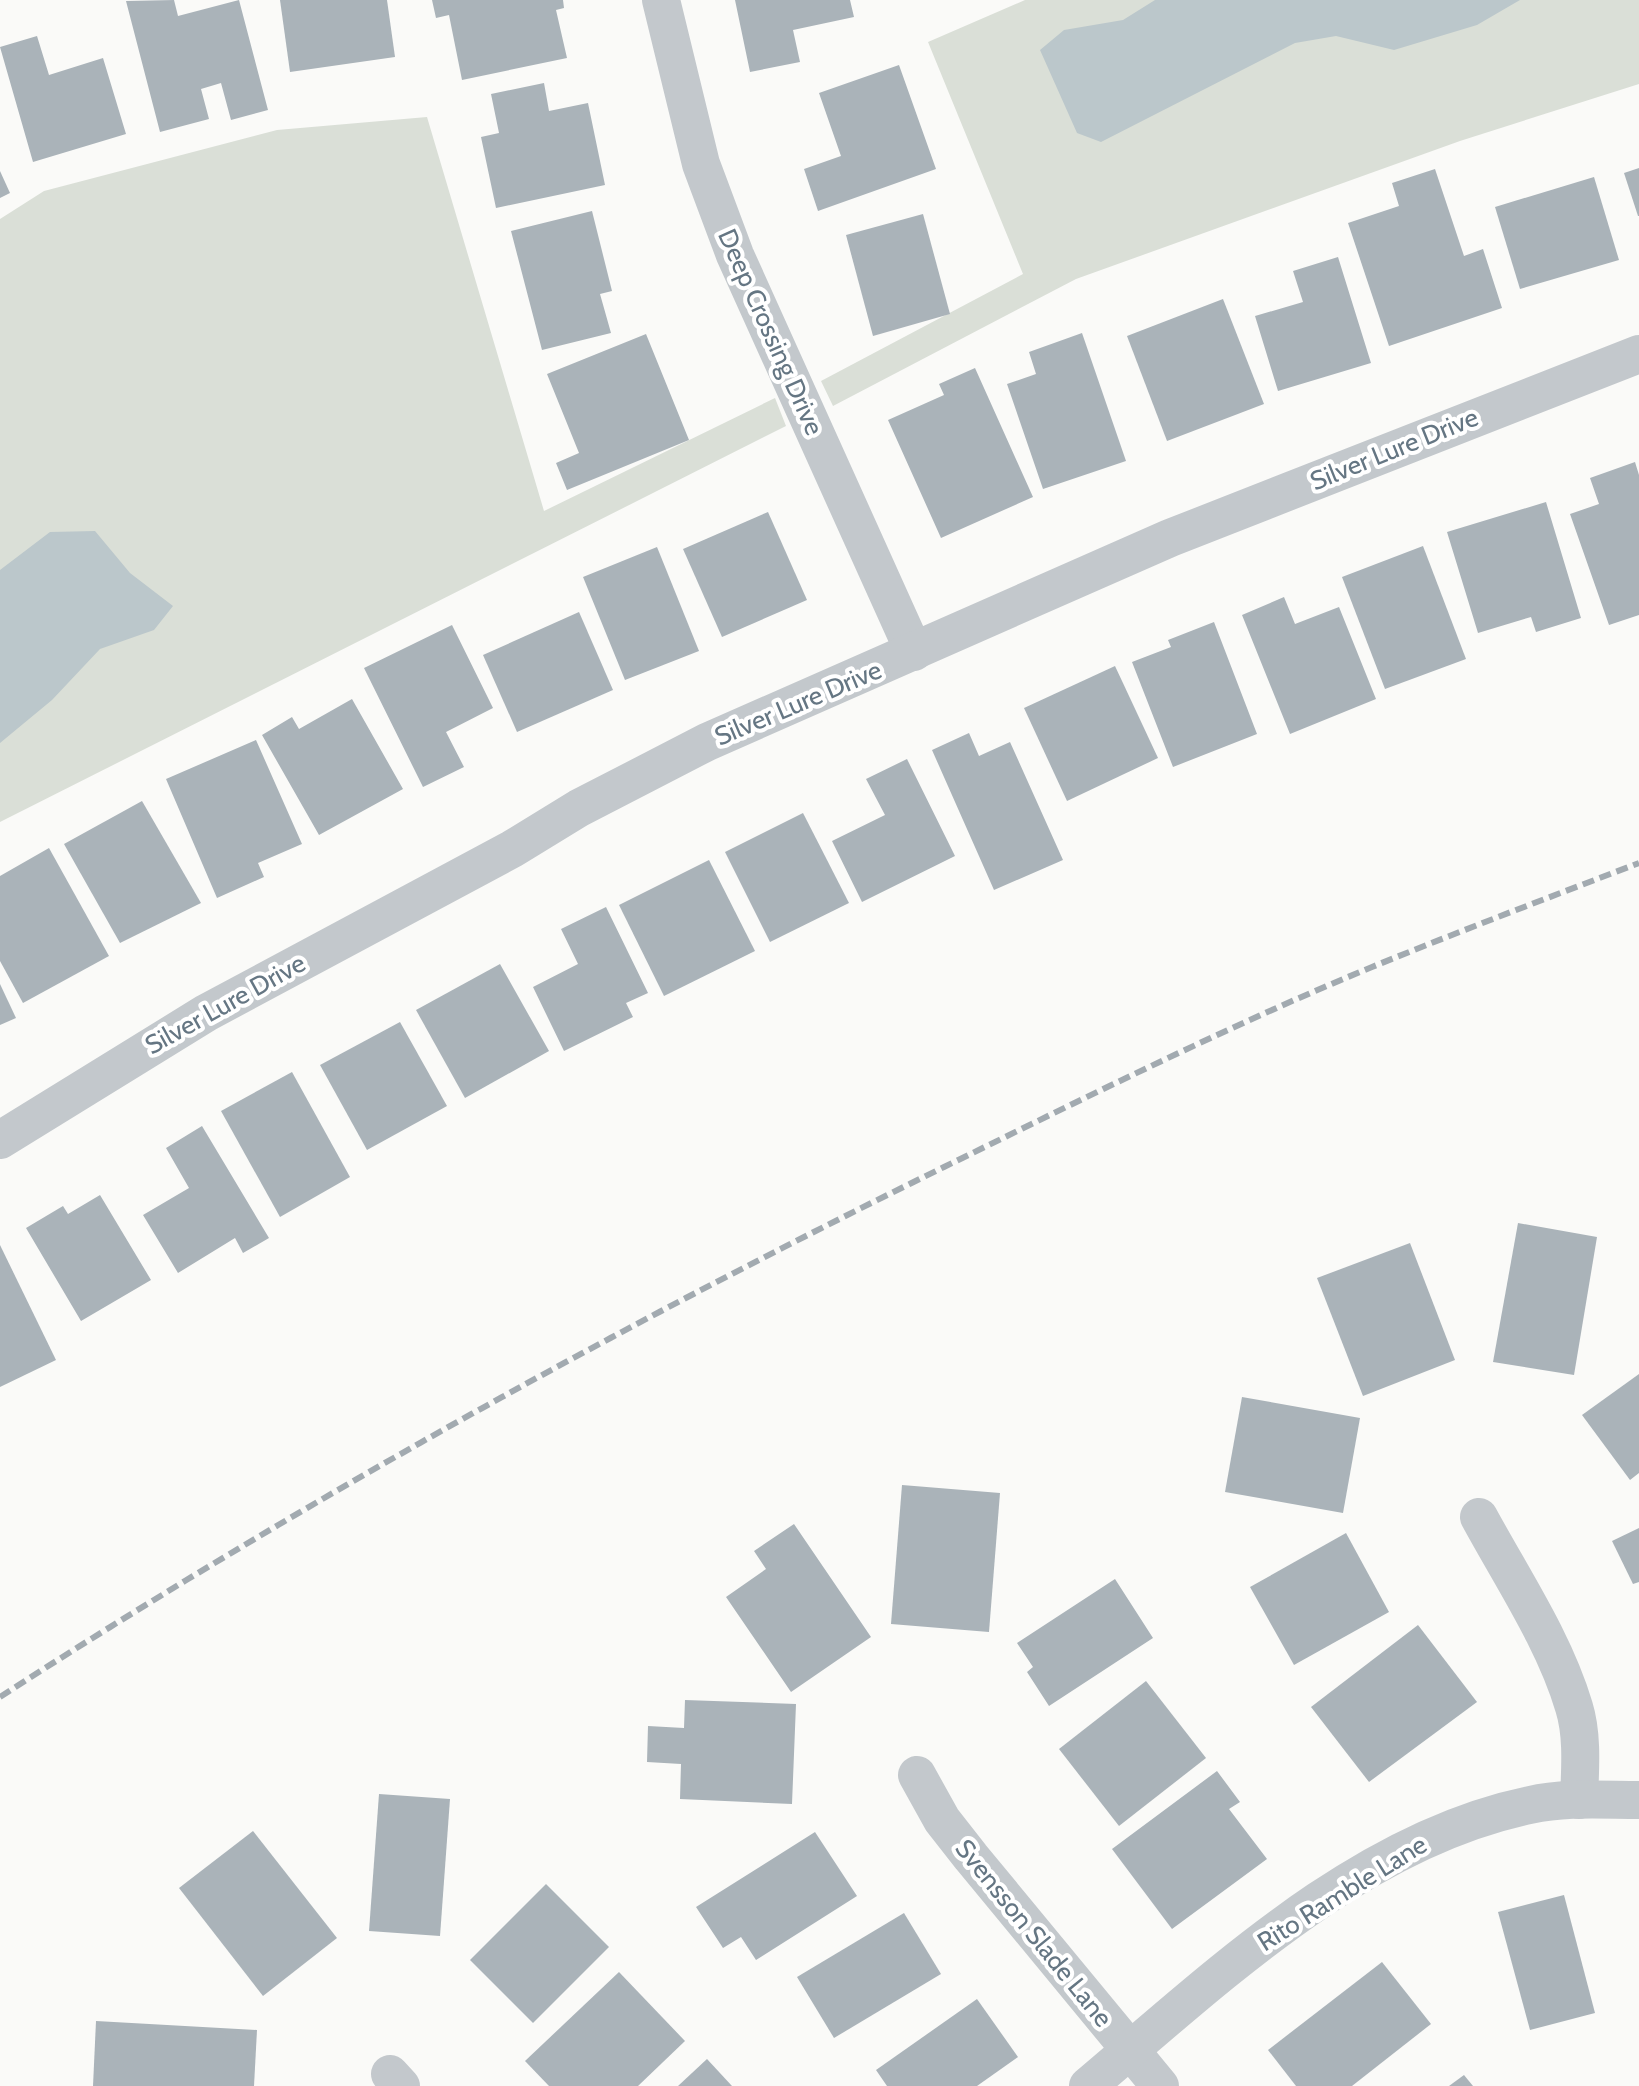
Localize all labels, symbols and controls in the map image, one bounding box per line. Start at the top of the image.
street label: Deep Crossing Drive [711,224,831,440]
street label: Silver Lure Drive [1305,401,1483,497]
street label: Silver Lure Drive [710,653,886,753]
street label: Silver Lure Drive [139,947,311,1061]
street label: Rito Ramble Lane [1251,1828,1433,1958]
street label: Svensson Slade Lane [949,1833,1119,2033]

